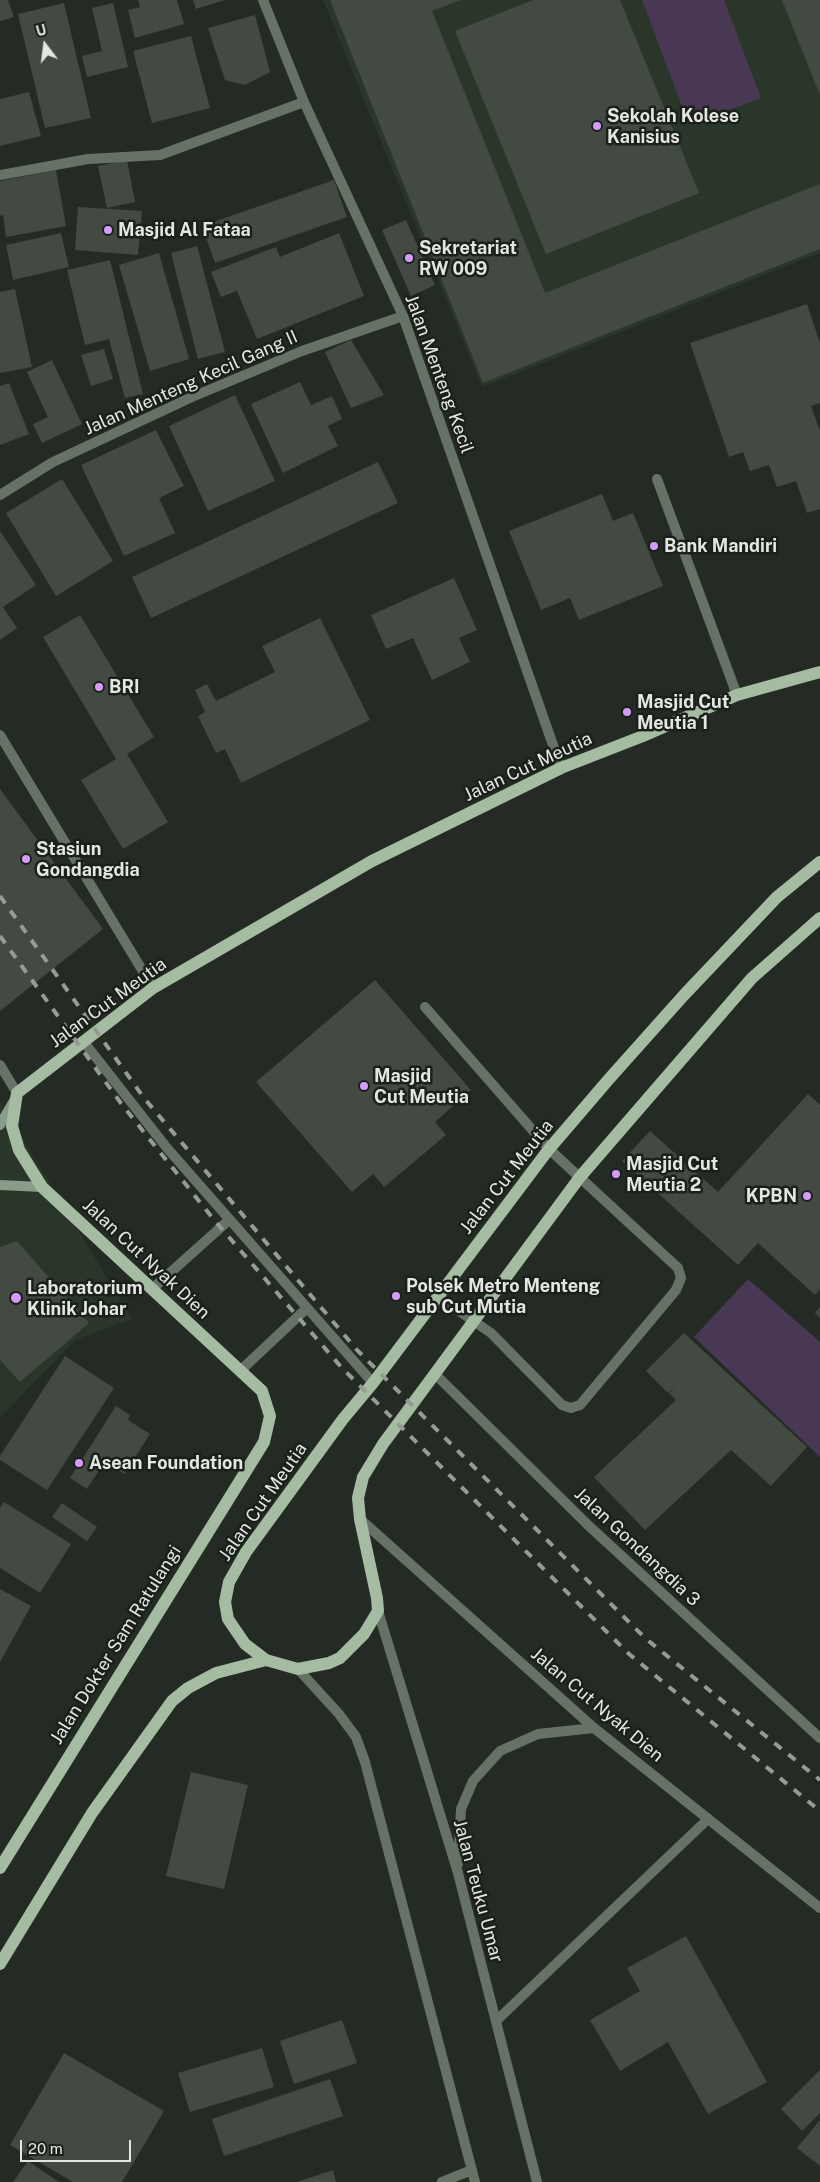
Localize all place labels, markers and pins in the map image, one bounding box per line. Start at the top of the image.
place label: Sekolah Kolese Kanisius [607,105,739,148]
marker: Sekolah Kolese Kanisius [591,120,603,132]
place label: Masjid Al Fataa [118,219,251,241]
marker: Masjid Al Fataa [102,224,114,236]
place label: Sekretariat RW 009 [419,237,517,280]
marker: Sekretariat RW 009 [403,252,415,264]
place label: Bank Mandiri [664,535,777,557]
marker: Bank Mandiri [648,540,660,552]
place label: BRI [109,676,140,698]
marker: BRI [93,681,105,693]
place label: Masjid Cut Meutia 1 [637,691,729,734]
marker: Masjid Cut Meutia 1 [621,706,633,718]
place label: Stasiun Gondangdia [36,838,140,881]
marker: Stasiun Gondangdia [20,853,32,865]
place label: Masjid Cut Meutia [374,1065,469,1108]
marker: Masjid Cut Meutia [358,1080,370,1092]
place label: Masjid Cut Meutia 2 [626,1153,718,1196]
marker: Masjid Cut Meutia 2 [610,1168,622,1180]
place label: KPBN [746,1185,797,1207]
marker: KPBN [801,1190,813,1202]
place label: Polsek Metro Menteng sub Cut Mutia [406,1275,600,1318]
place label: Laboratorium Klinik Johar [27,1277,143,1320]
marker: Polsek Metro Menteng sub Cut Mutia [390,1290,402,1302]
marker: Laboratorium Klinik Johar [9,1291,23,1305]
place label: Asean Foundation [89,1452,243,1474]
marker: Asean Foundation [73,1457,85,1469]

